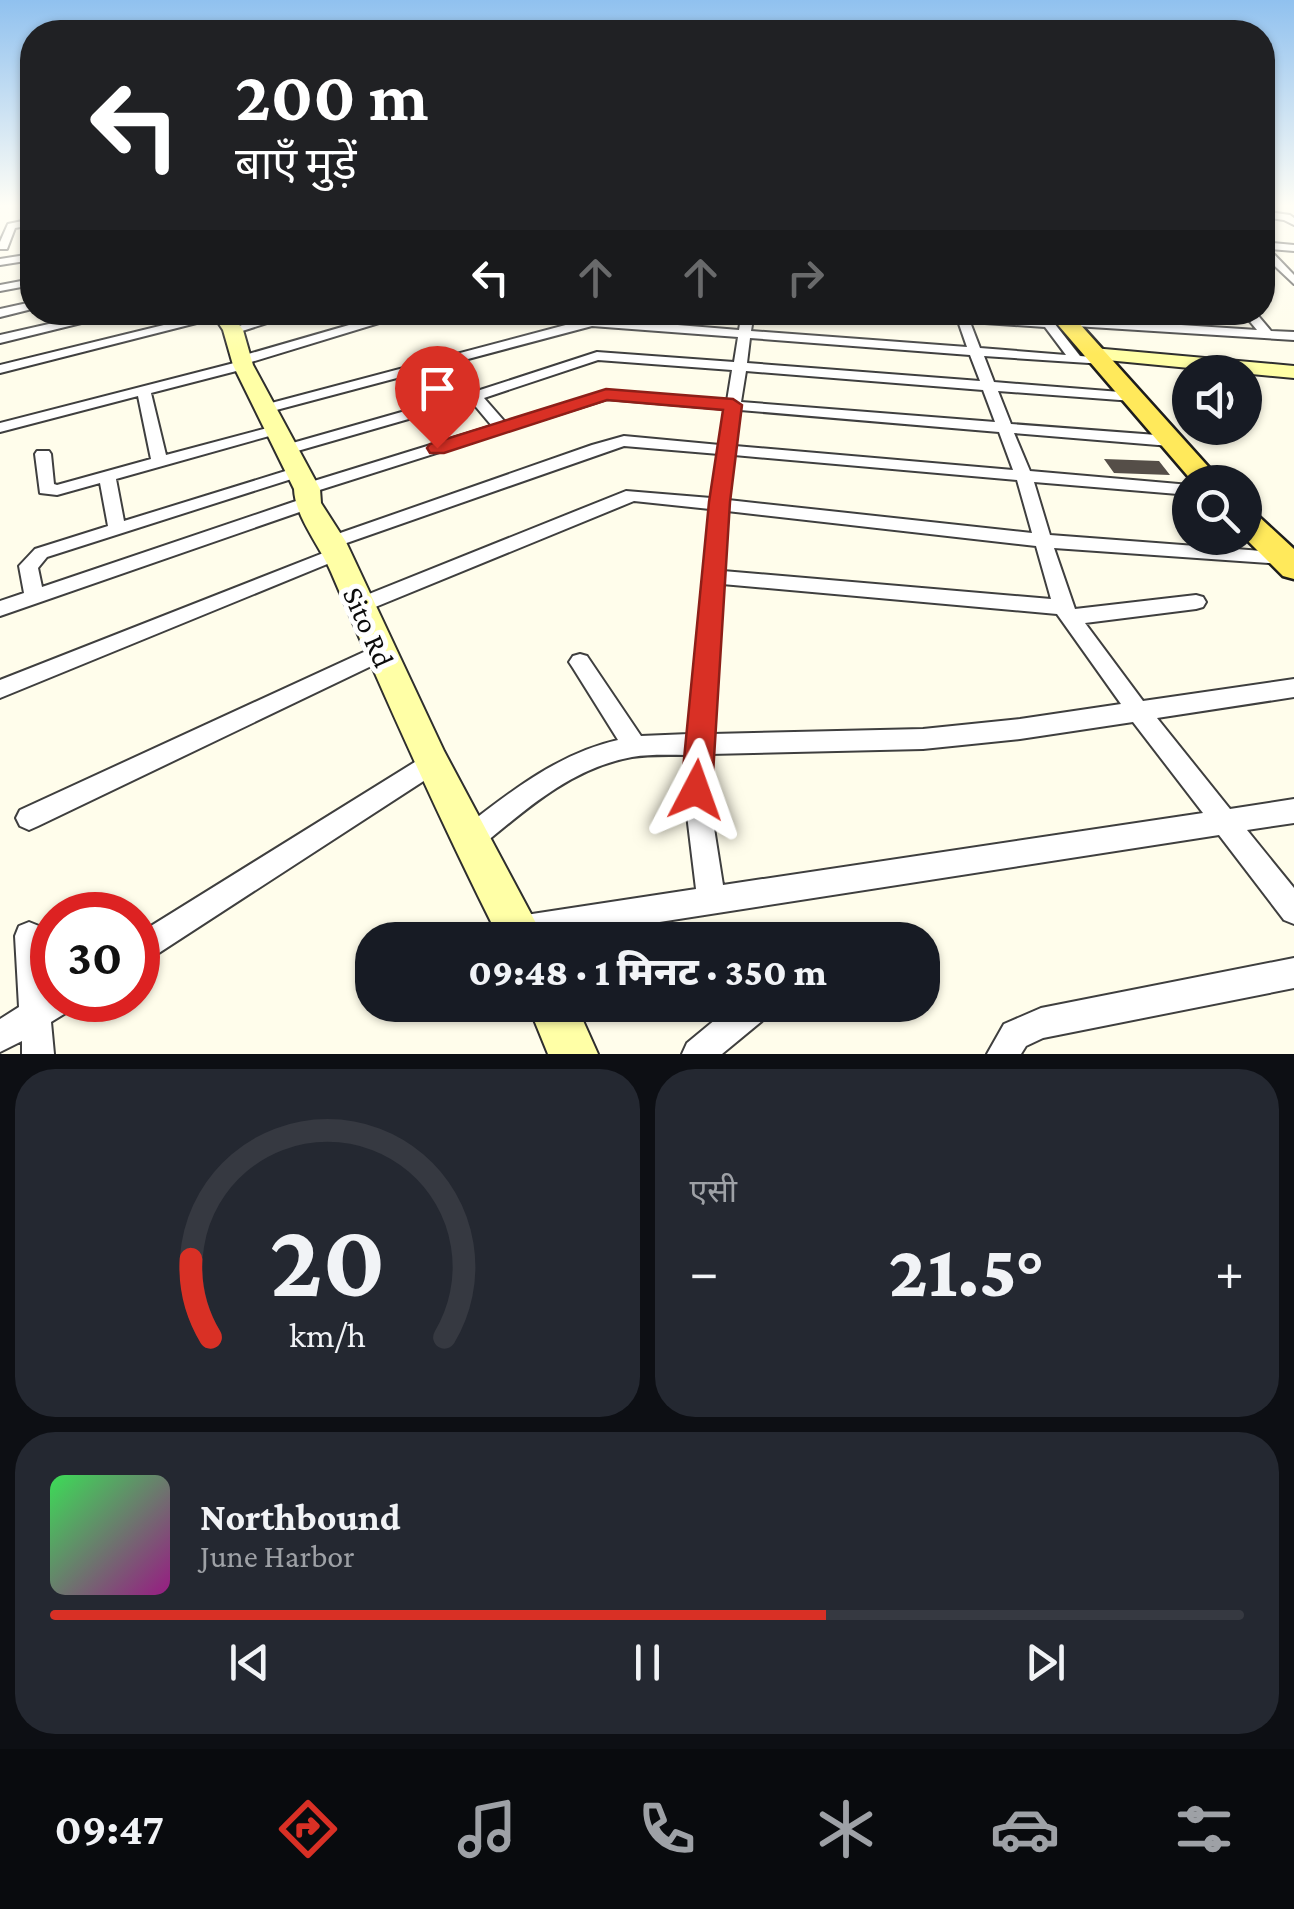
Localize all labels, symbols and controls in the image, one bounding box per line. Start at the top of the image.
text: 200 m [235,57,428,135]
icon: left [70,60,200,190]
text: बाएँ मुड़ें [235,139,357,189]
icon: left [463,250,518,305]
icon: ahead [568,250,623,305]
icon: ahead [673,250,728,305]
icon: right [778,250,833,305]
pin [395,346,480,449]
map controls [1172,355,1262,555]
button: sound [1172,355,1262,445]
icon: arrive [410,361,465,416]
button: search [1172,465,1262,555]
street label: Sito Rd [337,582,401,672]
position arrow [644,738,748,842]
speed limit sign: 30 [30,892,160,1022]
text: 09:48 · 1 मिनट · 350 m [468,951,827,993]
text: एसी [690,1173,737,1209]
text: 20 [269,1202,385,1317]
text: 21.5° [889,1229,1045,1312]
text: − [690,1241,719,1302]
text: + [1215,1241,1244,1302]
text: km/h [289,1315,366,1355]
text: Northbound [200,1496,401,1538]
text: June Harbor [200,1538,355,1574]
icon: previous [222,1635,277,1690]
icon: pause [620,1635,675,1690]
icon: next [1018,1635,1073,1690]
icon: directions [273,1794,343,1864]
icon: music [452,1794,522,1864]
icon: phone [632,1794,702,1864]
icon: climate [811,1794,881,1864]
icon: car [990,1794,1060,1864]
icon: filters [1169,1794,1239,1864]
text: 09:47 [55,1804,164,1854]

